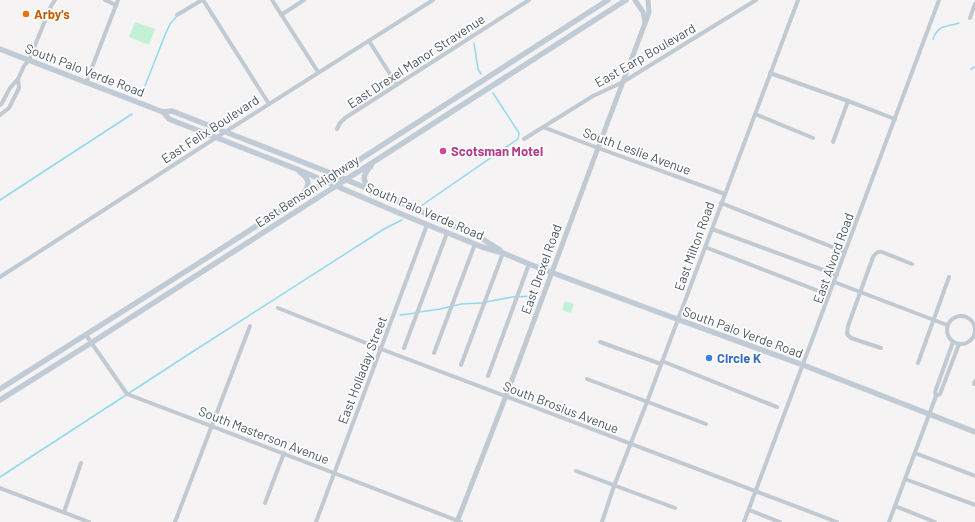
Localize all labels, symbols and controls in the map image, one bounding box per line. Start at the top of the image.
place label: Arby's [34,6,70,22]
marker: Arby's [21,9,31,19]
street label: East Drexel Manor Stravenue [344,11,488,111]
street label: East Earp Boulevard [592,20,698,90]
street label: South Palo Verde Road [23,40,147,100]
street label: East Felix Boulevard [158,91,262,167]
street label: South Leslie Avenue [581,124,693,178]
place label: Scotsman Motel [451,143,543,159]
marker: Scotsman Motel [438,146,448,156]
street label: East Benson Highway [252,151,362,231]
street label: South Palo Verde Road [363,179,487,243]
street label: East Milton Road [670,199,718,293]
street label: East Alvord Road [809,211,857,305]
street label: East Drexel Road [517,222,565,316]
street label: South Palo Verde Road [681,303,805,361]
street label: East Holladay Street [334,314,390,426]
place label: Circle K [717,350,761,366]
marker: Circle K [704,353,714,363]
street label: South Brosius Avenue [501,378,621,436]
street label: South Masterson Avenue [196,403,332,467]

